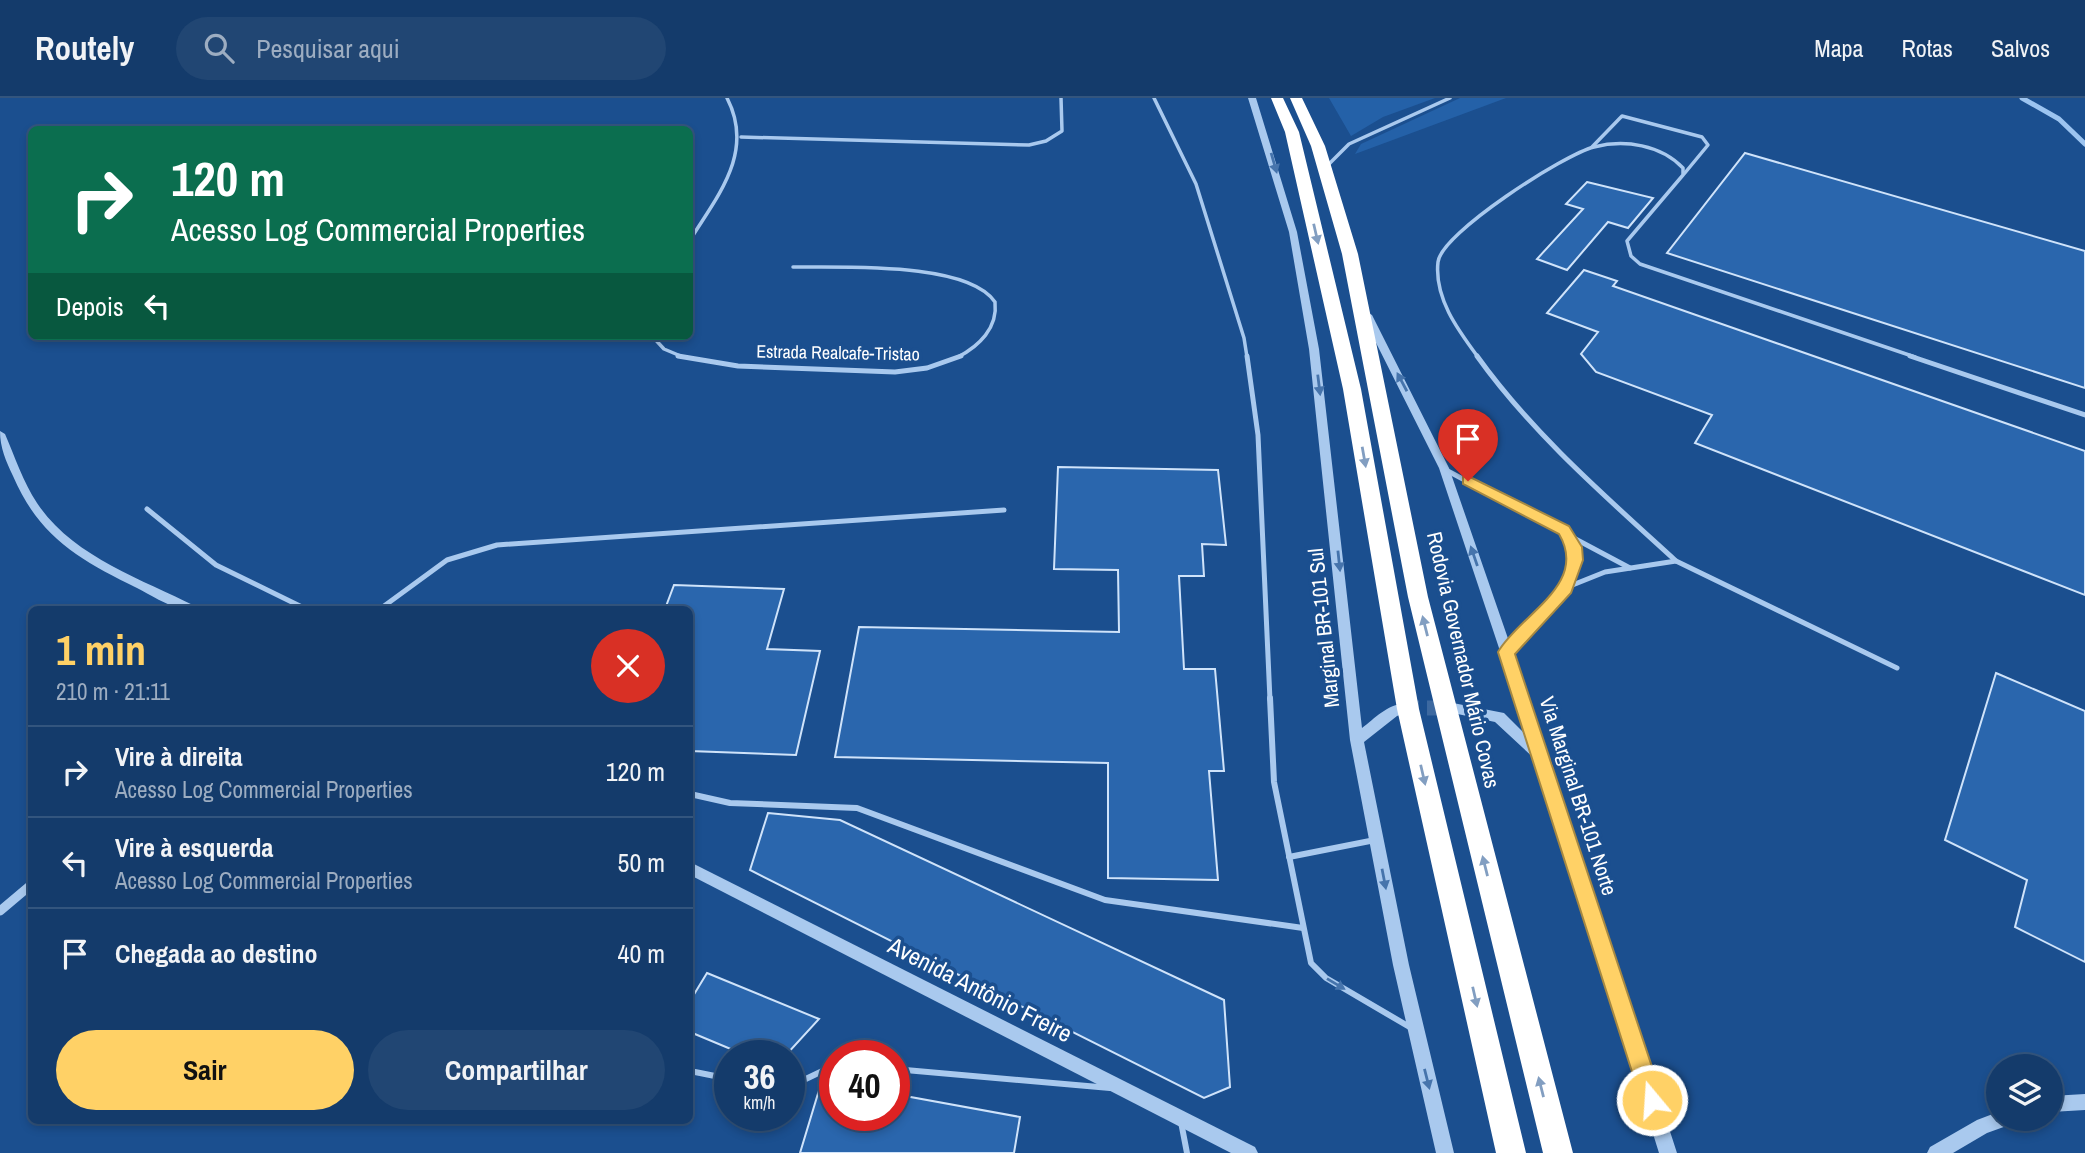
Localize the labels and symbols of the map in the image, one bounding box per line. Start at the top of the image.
one-way arrow [1270,152,1280,173]
one-way arrow [1311,223,1322,245]
street label: Estrada Realcafe-Tristao [756,339,920,366]
one-way arrow [1396,372,1407,392]
one-way arrow [1313,375,1324,397]
pin [1438,409,1498,481]
one-way arrow [1359,446,1370,468]
street label: Rodovia Governador Mário Covas [1420,529,1507,791]
one-way arrow [1468,546,1479,567]
street label: Marginal BR-101 Sul [1301,547,1346,709]
one-way arrow [1334,550,1345,572]
one-way arrow [1419,615,1430,637]
street label: Via Marginal BR-101 Norte [1533,693,1624,899]
one-way arrow [1418,764,1429,786]
one-way arrow [1479,855,1490,877]
one-way arrow [1378,868,1389,890]
street label: Avenida Antônio Freire [882,929,1078,1049]
one-way arrow [1326,977,1345,990]
one-way arrow [1469,986,1480,1008]
speed limit sign: 40 [819,1040,910,1131]
position arrow [1615,1063,1689,1137]
one-way arrow [1422,1068,1433,1090]
one-way arrow [1535,1076,1546,1098]

